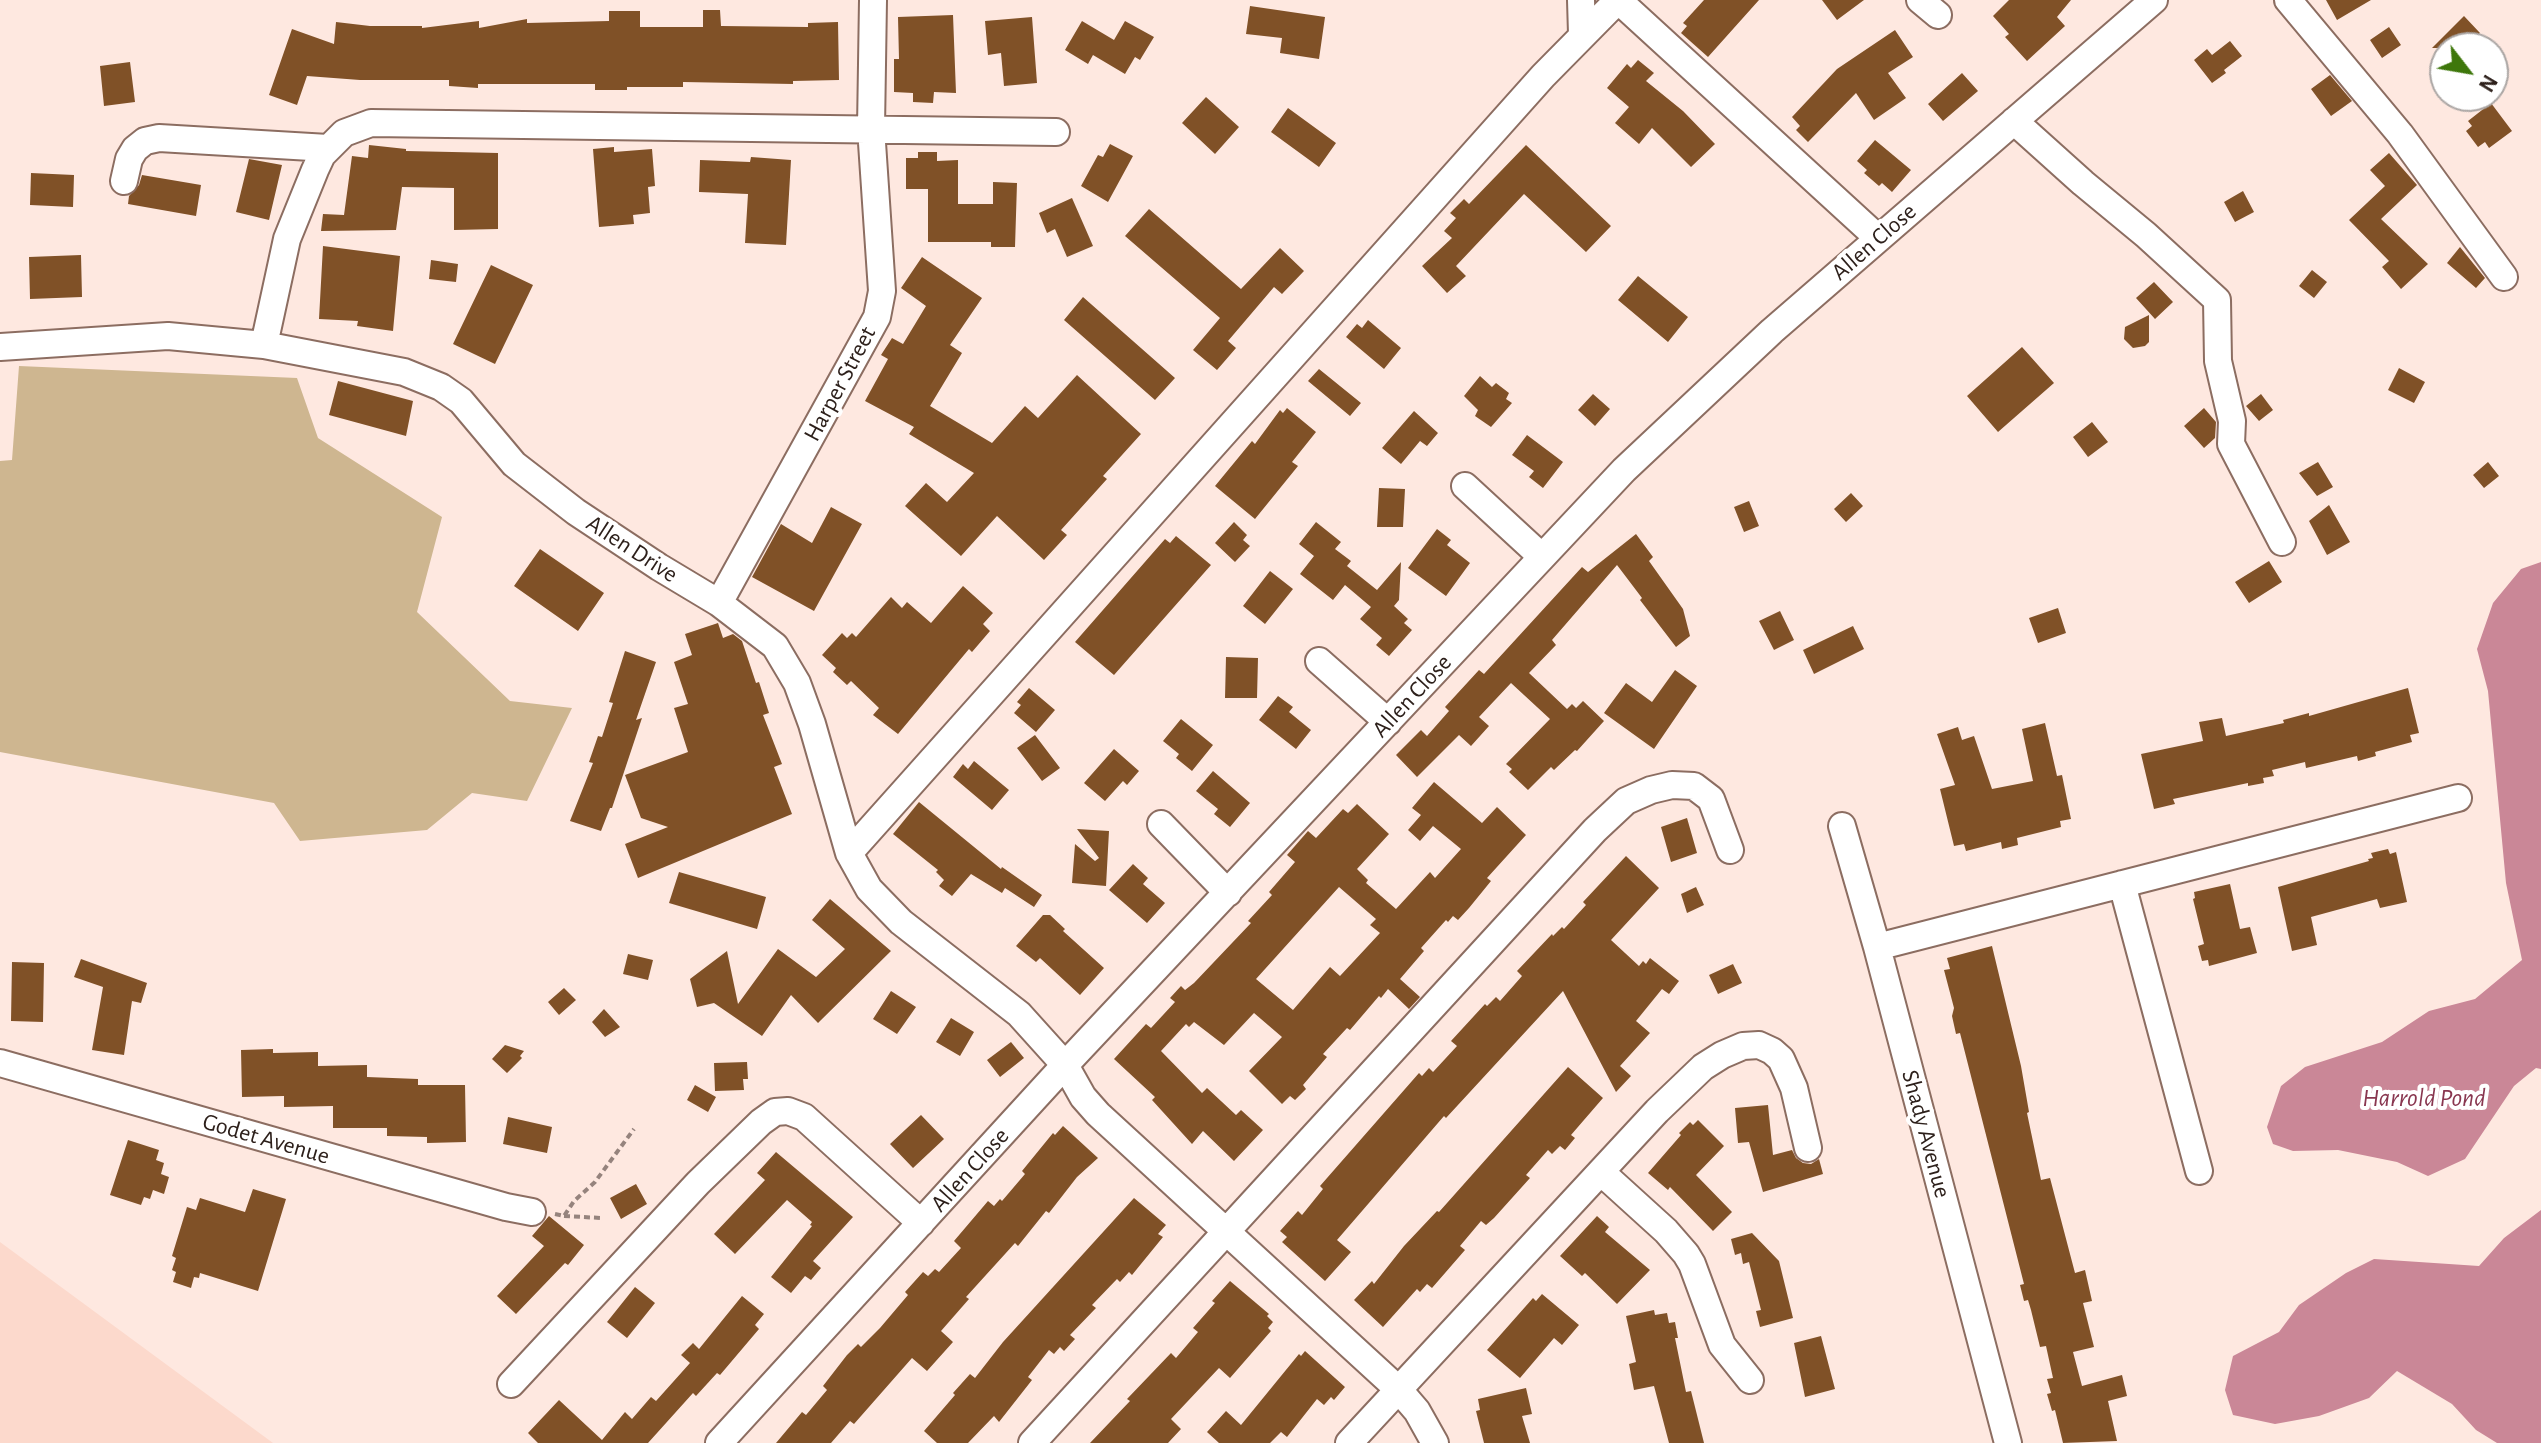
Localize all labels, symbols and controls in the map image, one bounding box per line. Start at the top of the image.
north arrow [2429,32,2509,112]
text: N [2474,71,2501,96]
street label: Allen Close [1826,197,1922,287]
street label: Harper Street [798,322,882,446]
street label: Allen Drive [581,509,683,589]
street label: Allen Close [1366,648,1458,744]
street label: Shady Avenue [1895,1067,1957,1201]
water label: Harrold Pond [2362,1082,2486,1114]
street label: Godet Avenue [199,1107,333,1171]
street label: Allen Close [925,1122,1015,1218]

